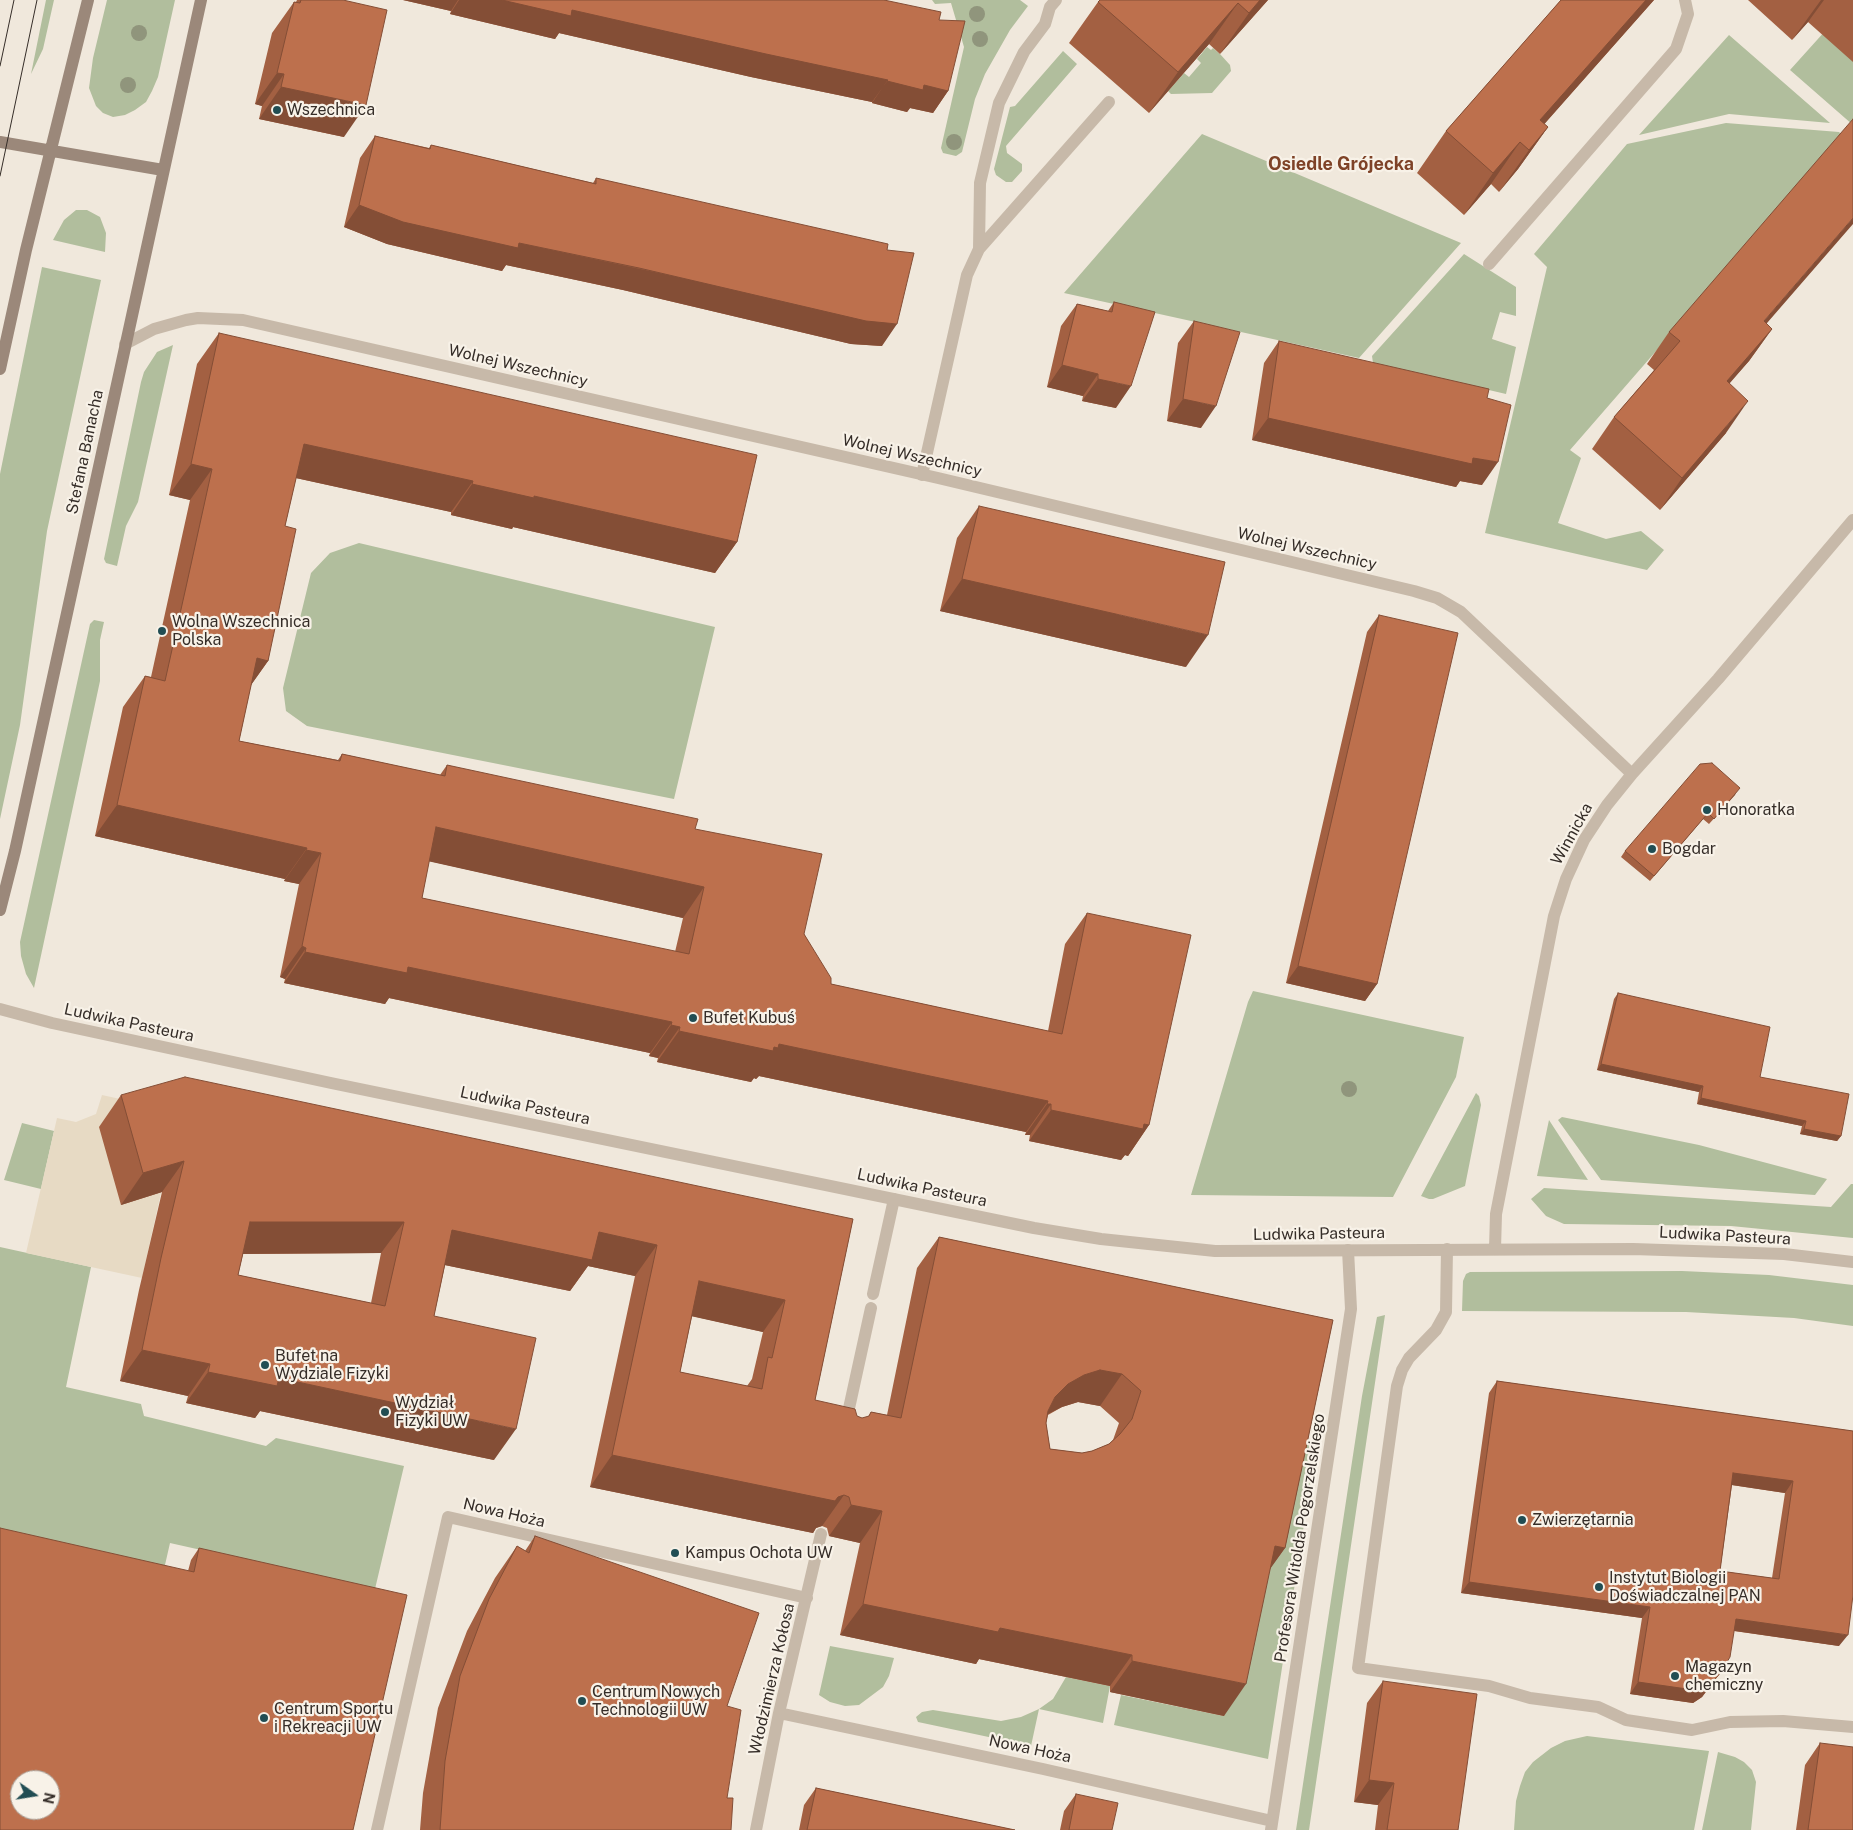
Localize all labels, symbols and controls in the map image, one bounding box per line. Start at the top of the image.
place label: Wszechnica [287,100,375,120]
marker: Wszechnica [271,104,283,116]
district label: Osiedle Grójecka [1268,153,1414,175]
street label: Wolnej Wszechnicy [446,341,590,391]
street label: Stefana Banacha [62,388,108,516]
street label: Wolnej Wszechnicy [840,431,984,481]
street label: Wolnej Wszechnicy [1235,524,1379,574]
place label: Wolna Wszechnica Polska [172,612,310,650]
marker: Wolna Wszechnica Polska [156,625,168,637]
street label: Winnicka [1547,800,1597,868]
place label: Honoratka [1717,800,1795,820]
marker: Honoratka [1701,804,1713,816]
place label: Bogdar [1662,839,1716,859]
marker: Bogdar [1646,843,1658,855]
street label: Ludwika Pasteura [62,1000,196,1046]
place label: Bufet Kubuś [703,1008,795,1028]
marker: Bufet Kubuś [687,1012,699,1024]
street label: Ludwika Pasteura [458,1083,592,1129]
street label: Ludwika Pasteura [855,1165,989,1211]
street label: Ludwika Pasteura [1253,1223,1385,1245]
street label: Ludwika Pasteura [1659,1223,1791,1249]
place label: Bufet na Wydziale Fizyki [275,1346,389,1384]
marker: Bufet na Wydziale Fizyki [259,1359,271,1371]
place label: Wydział Fizyki UW [395,1393,468,1431]
marker: Wydział Fizyki UW [379,1406,391,1418]
street label: Profesora Witolda Pogorzelskiego [1271,1412,1329,1664]
street label: Nowa Hoża [461,1494,547,1532]
place label: Zwierzętarnia [1532,1510,1633,1530]
marker: Zwierzętarnia [1516,1514,1528,1526]
place label: Kampus Ochota UW [685,1543,833,1563]
marker: Kampus Ochota UW [669,1547,681,1559]
place label: Instytut Biologii Doświadczalnej PAN [1609,1568,1761,1606]
marker: Instytut Biologii Doświadczalnej PAN [1593,1581,1605,1593]
street label: Włodzimierza Kołosa [745,1601,799,1757]
place label: Magazyn chemiczny [1685,1657,1763,1695]
marker: Magazyn chemiczny [1669,1670,1681,1682]
place label: Centrum Nowych Technologii UW [592,1682,720,1720]
marker: Centrum Nowych Technologii UW [576,1695,588,1707]
place label: Centrum Sportu i Rekreacji UW [274,1699,393,1737]
marker: Centrum Sportu i Rekreacji UW [258,1712,270,1724]
street label: Nowa Hoża [987,1731,1073,1767]
north arrow [10,1770,60,1820]
text: N [40,1791,58,1805]

